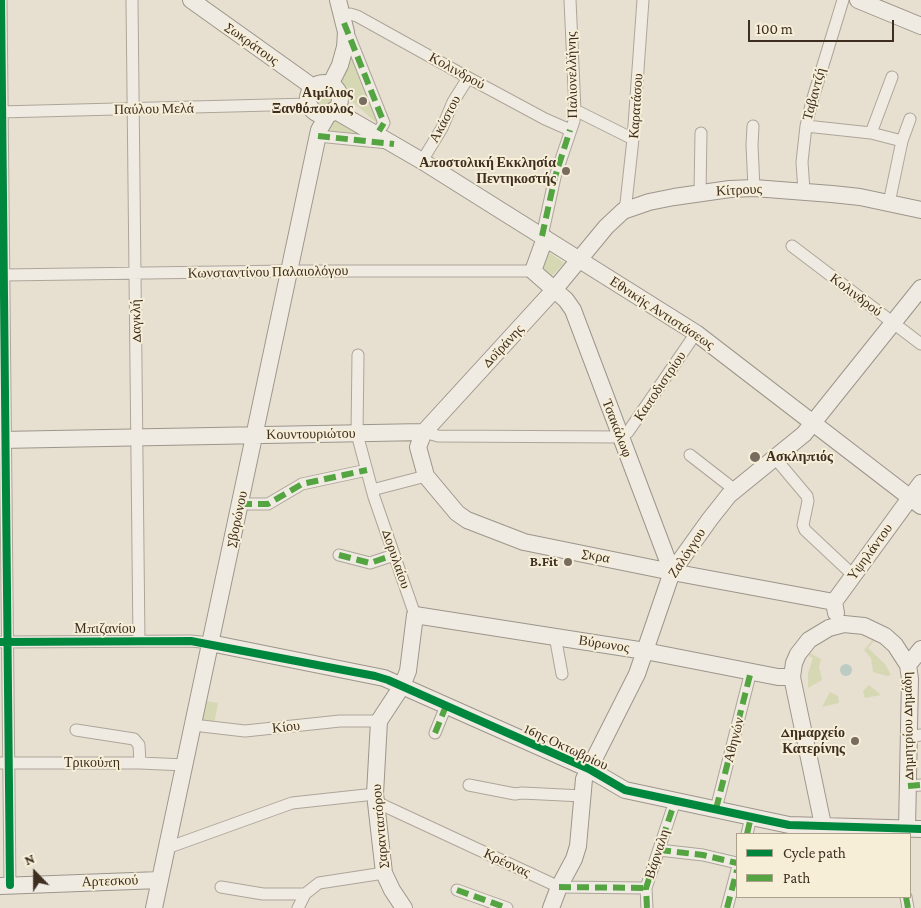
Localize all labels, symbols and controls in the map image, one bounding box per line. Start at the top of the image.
scale bar [751,10,897,42]
street label: Σωκράτους [222,19,282,69]
text: 100 m [756,21,793,37]
street label: Παλιονελλήνης [563,31,581,119]
street label: Κολινδρού [426,49,488,93]
street label: Ταβαντζή [799,66,829,122]
street label: Καρατάσου [625,73,647,139]
place label: Αιμίλιος Ξανθόπουλος [272,85,353,118]
street label: Ακάστου [425,92,465,146]
marker: Αιμίλιος Ξανθόπουλος [357,95,369,107]
street label: Παύλου Μελά [114,100,194,118]
place label: Αποστολική Εκκλησία Πεντηκοστής [419,155,556,188]
marker: Αποστολική Εκκλησία Πεντηκοστής [560,165,572,177]
street label: Κίτρους [716,180,762,200]
street label: Κωνσταντίνου Παλαιολόγου [188,262,348,282]
street label: Κολινδρού [826,270,886,320]
street label: Εθνικής Αντιστάσεως [607,273,717,353]
street label: Δαγκλή [127,299,145,343]
street label: Δοϊράνης [479,321,527,371]
street label: Καποδιστρίου [630,348,690,424]
street label: Τσακάλωφ [598,397,636,459]
street label: Κουντουριώτου [266,425,356,443]
place label: Ασκληπιός [766,449,833,465]
marker: Ασκληπιός [748,450,762,464]
street label: Σβορώνου [223,489,251,549]
street label: Υψηλάντου [844,520,896,584]
street label: Ζαλόγγου [665,525,709,581]
street label: Δορυλαίου [378,527,414,591]
street label: Σκρα [581,545,611,567]
place label: B.Fit [530,554,558,570]
marker: B.Fit [562,556,574,568]
street label: Μπιζανίου [74,621,136,637]
street label: Βύρωνος [577,632,631,656]
street label: Δημητρίου Δημάδη [899,672,917,780]
street label: Αθηνών [720,716,748,764]
street label: Κίου [271,717,301,737]
street label: 16ης Οκτωβρίου [521,720,611,774]
place label: Δημαρχείο Κατερίνης [781,725,845,758]
marker: Δημαρχείο Κατερίνης [849,735,861,747]
street label: Τρικούπη [64,755,120,771]
street label: Σαρανταπόρου [368,783,392,869]
street label: Βάρναλη [641,827,673,881]
legend [736,833,911,898]
street label: Κρέσνας [481,845,533,881]
text: Cycle path [783,845,846,861]
north arrow [10,848,60,898]
text: N [22,850,37,868]
text: Path [783,870,810,886]
street label: Αρτεσκού [81,872,139,890]

